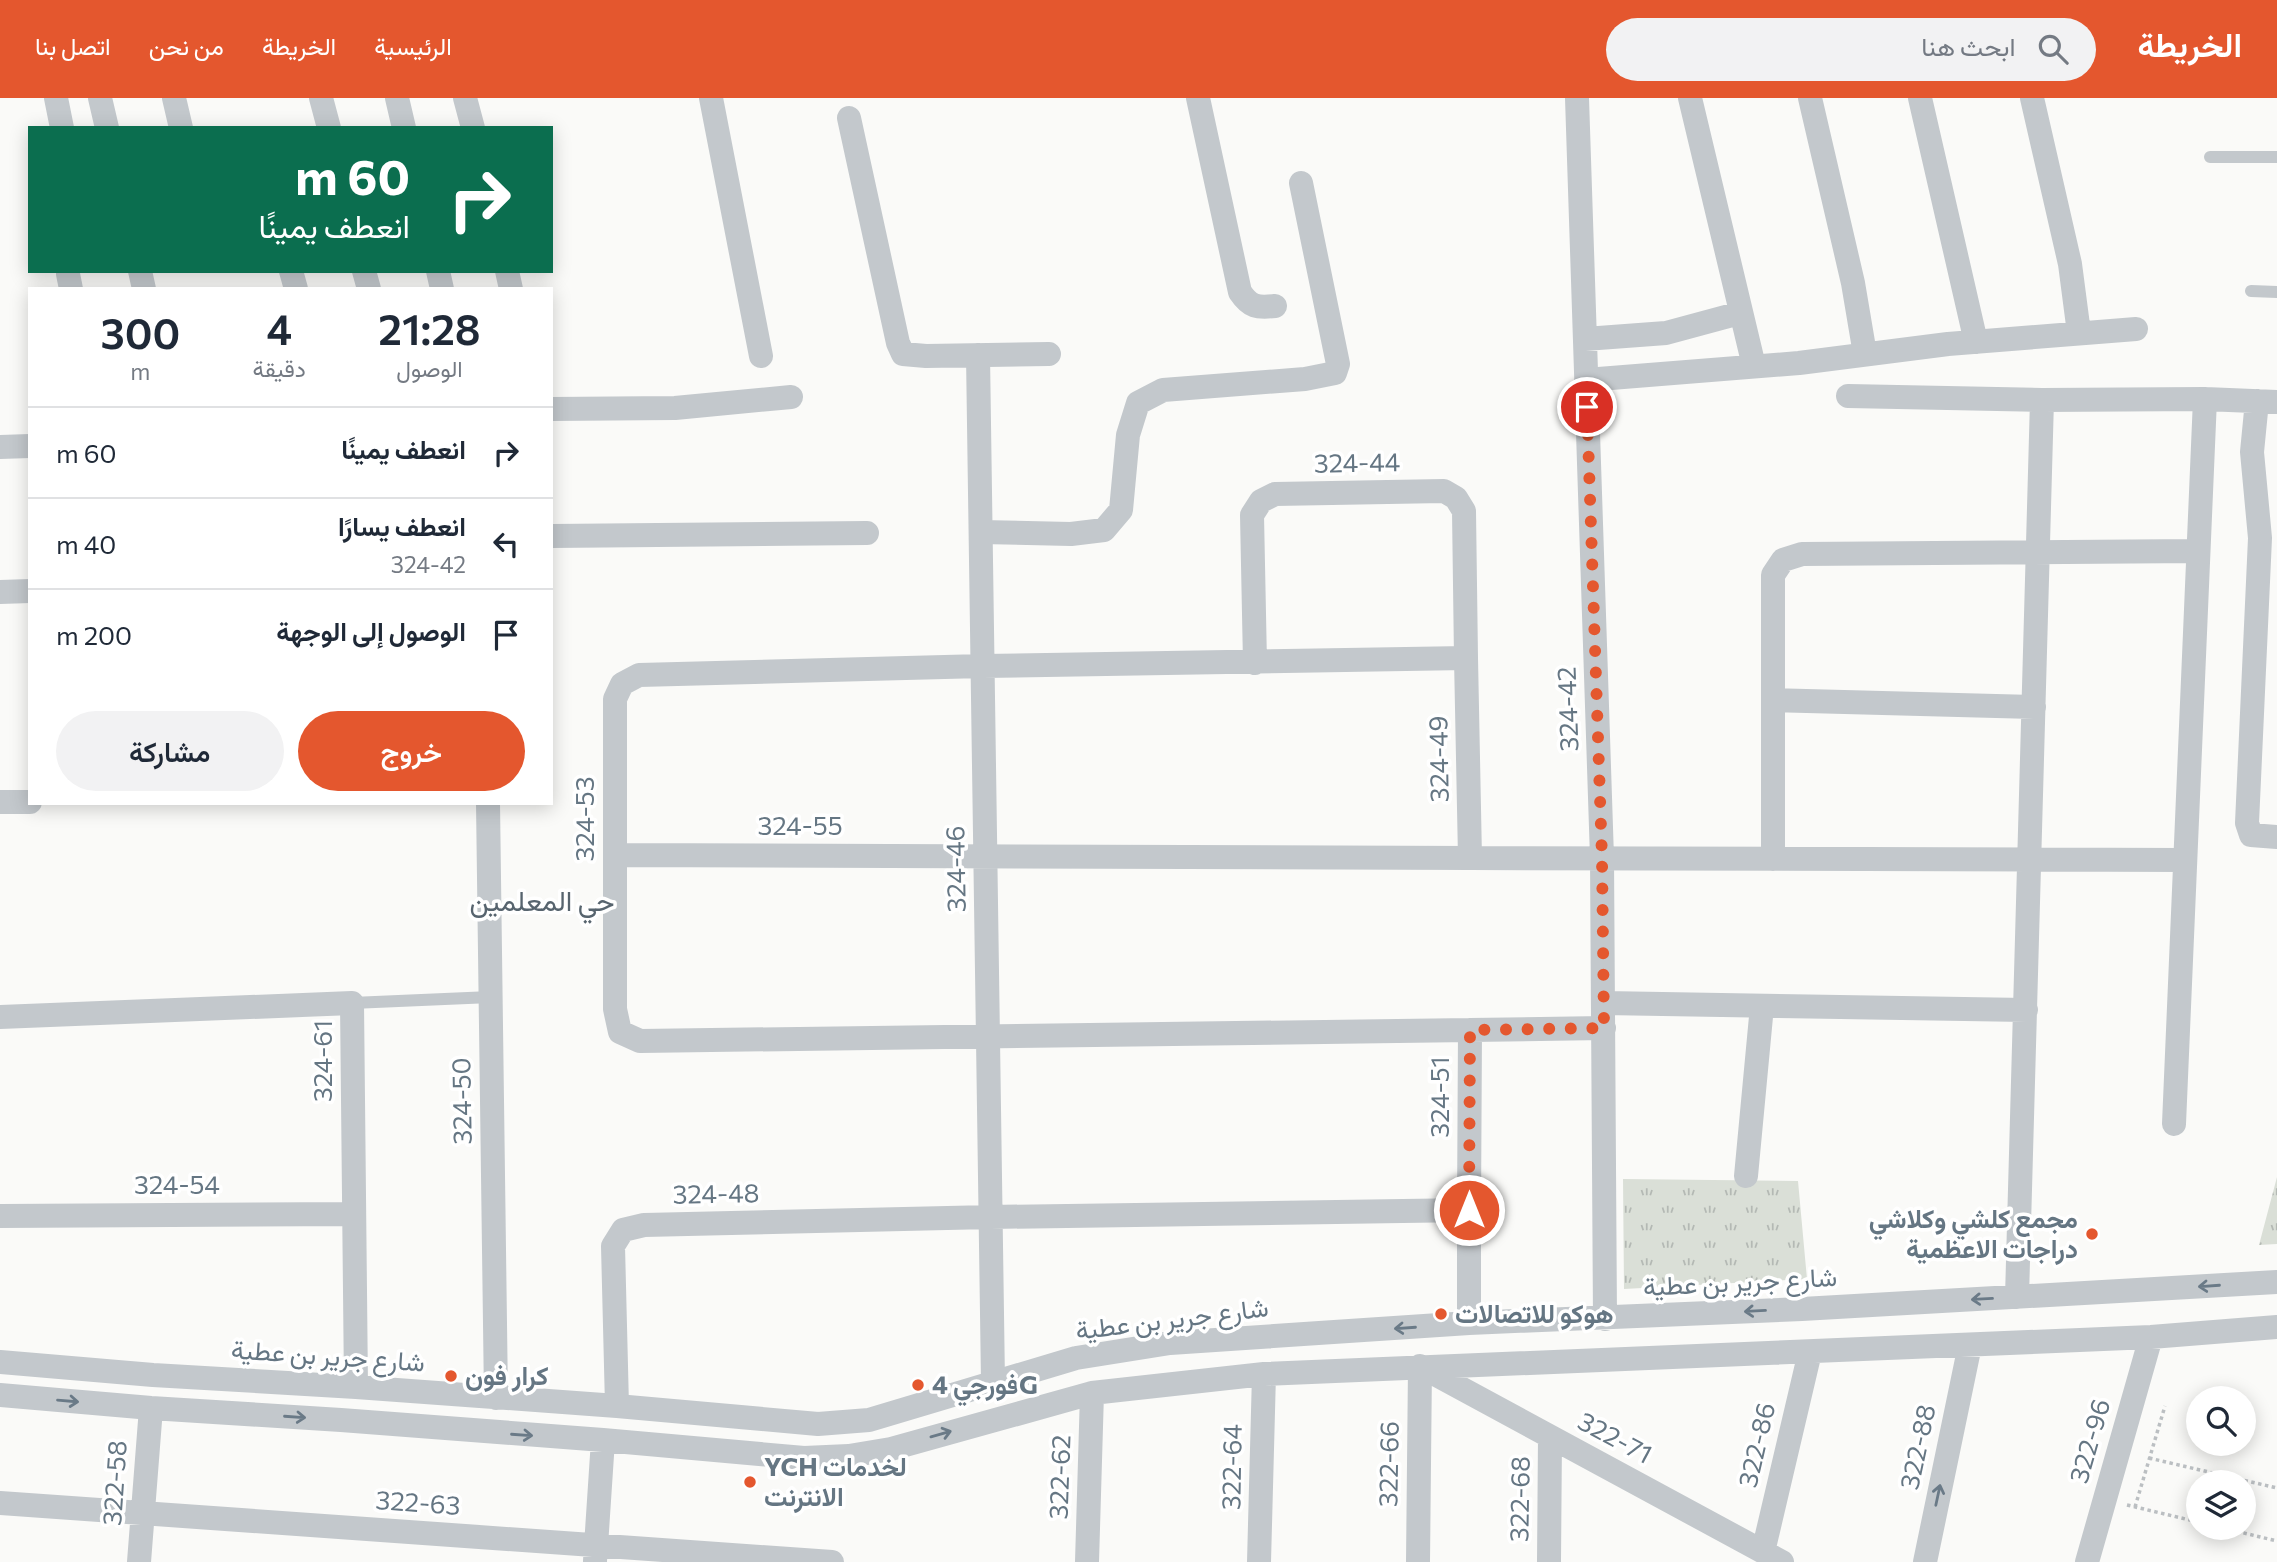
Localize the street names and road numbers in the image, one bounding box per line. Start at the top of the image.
street label: 324-44 [1313,445,1400,478]
street label: 324-42 [1550,666,1583,752]
street label: 324-49 [1421,715,1454,803]
street label: 324-53 [568,776,599,862]
street label: 324-55 [757,809,843,840]
street label: 324-46 [938,825,971,913]
street label: 324-61 [306,1020,337,1102]
street label: 324-51 [1423,1056,1454,1138]
street label: 324-50 [444,1057,477,1145]
street label: 324-54 [134,1168,220,1199]
street label: 324-48 [672,1176,760,1209]
street label: شارع جرير بن عطية [1642,1260,1838,1305]
street label: شارع جرير بن عطية [1074,1290,1271,1349]
street label: شارع جرير بن عطية [230,1332,426,1381]
street label: 322-96 [2062,1395,2115,1486]
street label: 322-86 [1731,1399,1780,1490]
street label: 322-88 [1892,1401,1941,1492]
street label: 322-71 [1573,1404,1658,1469]
street label: 322-66 [1371,1421,1404,1507]
street label: 322-64 [1214,1424,1247,1510]
street label: 322-62 [1042,1434,1075,1520]
street label: 322-58 [95,1439,132,1527]
street label: 322-68 [1502,1456,1535,1542]
street label: 322-63 [375,1483,462,1520]

